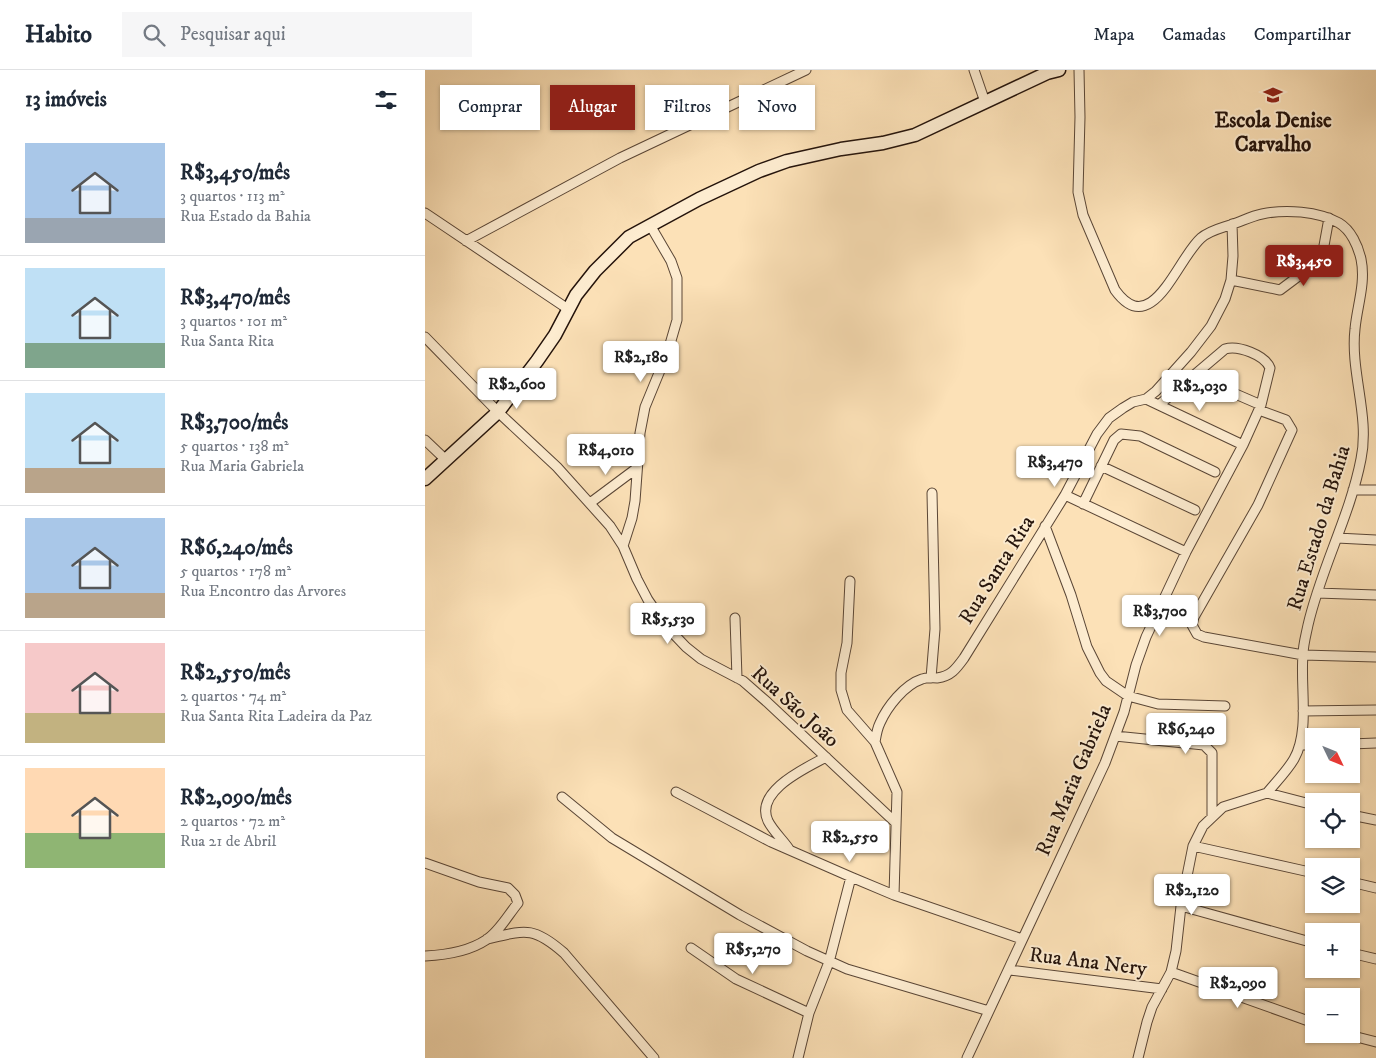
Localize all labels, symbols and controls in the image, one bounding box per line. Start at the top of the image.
search box [122,12,472,57]
text: Habito [25,20,92,50]
icon: search [140,21,168,49]
text: Pesquisar aqui [180,23,286,46]
text: Mapa [1094,24,1134,46]
text: Camadas [1162,24,1226,46]
text: Compartilhar [1254,24,1351,46]
school or university icon: Escola Denise Carvalho [1262,84,1284,106]
chip: Comprar [440,85,540,130]
chip: Alugar [550,85,635,130]
chip: Filtros [645,85,729,130]
chip: Novo [739,85,815,130]
icon: filters [372,86,400,114]
text: 13 imóveis [25,87,107,113]
place label: Escola Denise Carvalho [1214,108,1332,158]
text: R$3,450/mês [180,160,290,186]
icon: home [65,163,125,223]
text: 3 quartos · 113 m² [180,186,285,206]
text: Rua Estado da Bahia [180,206,311,226]
pin: R$3,450 [1258,244,1350,287]
text: R$3,450 [1276,251,1332,271]
text: R$3,470/mês [180,285,290,311]
icon: home [65,288,125,348]
text: 3 quartos · 101 m² [180,311,287,331]
text: Rua Santa Rita [180,331,274,351]
pin: R$2,180 [595,340,687,383]
text: R$2,180 [614,347,668,367]
pin: R$2,600 [471,368,563,410]
pin: R$2,030 [1154,370,1246,412]
text: R$2,600 [488,374,546,394]
text: R$2,030 [1173,376,1227,396]
text: R$3,700/mês [180,410,288,436]
icon: home [65,413,125,473]
pin: R$4,010 [560,434,652,476]
text: 5 quartos · 138 m² [180,436,289,456]
text: R$4,010 [578,440,634,460]
street label: Rua Estado da Bahia [1281,442,1357,614]
pin: R$3,470 [1009,446,1101,488]
text: R$3,470 [1027,452,1083,472]
text: Rua Maria Gabriela [180,456,304,476]
street label: Rua Santa Rita [953,511,1041,629]
text: R$6,240/mês [180,535,293,561]
icon: home [65,538,125,598]
text: 5 quartos · 178 m² [180,561,291,581]
text: Rua Encontro das Arvores [180,581,346,601]
pin: R$3,700 [1114,594,1206,637]
text: R$3,700 [1133,601,1187,621]
pin: R$5,530 [622,602,714,645]
text: R$5,530 [641,609,695,629]
text: R$2,550/mês [180,660,291,686]
street label: Rua São João [746,661,844,753]
icon: home [65,663,125,723]
text: 2 quartos · 74 m² [180,686,286,706]
street label: Rua Maria Gabriela [1030,700,1118,860]
text: Rua Santa Rita Ladeira da Paz [180,706,372,726]
pin: R$6,240 [1140,712,1232,755]
text: R$6,240 [1157,719,1215,739]
north arrow [1305,728,1360,782]
map controls [1305,728,1360,1043]
text: R$2,090/mês [180,785,292,811]
icon: home [65,788,125,848]
button: locate [1305,793,1360,848]
text: 2 quartos · 72 m² [180,811,285,831]
pin: R$2,550 [804,820,896,863]
text: R$2,550 [822,827,878,847]
text: Rua 21 de Abril [180,831,276,851]
button: layers [1305,858,1360,913]
pin: R$2,120 [1146,874,1238,916]
text: R$2,120 [1165,880,1219,900]
button: + [1305,923,1360,978]
pin: R$5,270 [707,932,799,975]
text: R$5,270 [725,939,781,959]
street label: Rua Ana Nery [1028,942,1149,982]
pin: R$2,090 [1192,966,1284,1009]
text: R$2,090 [1210,973,1266,993]
button: − [1305,988,1360,1043]

